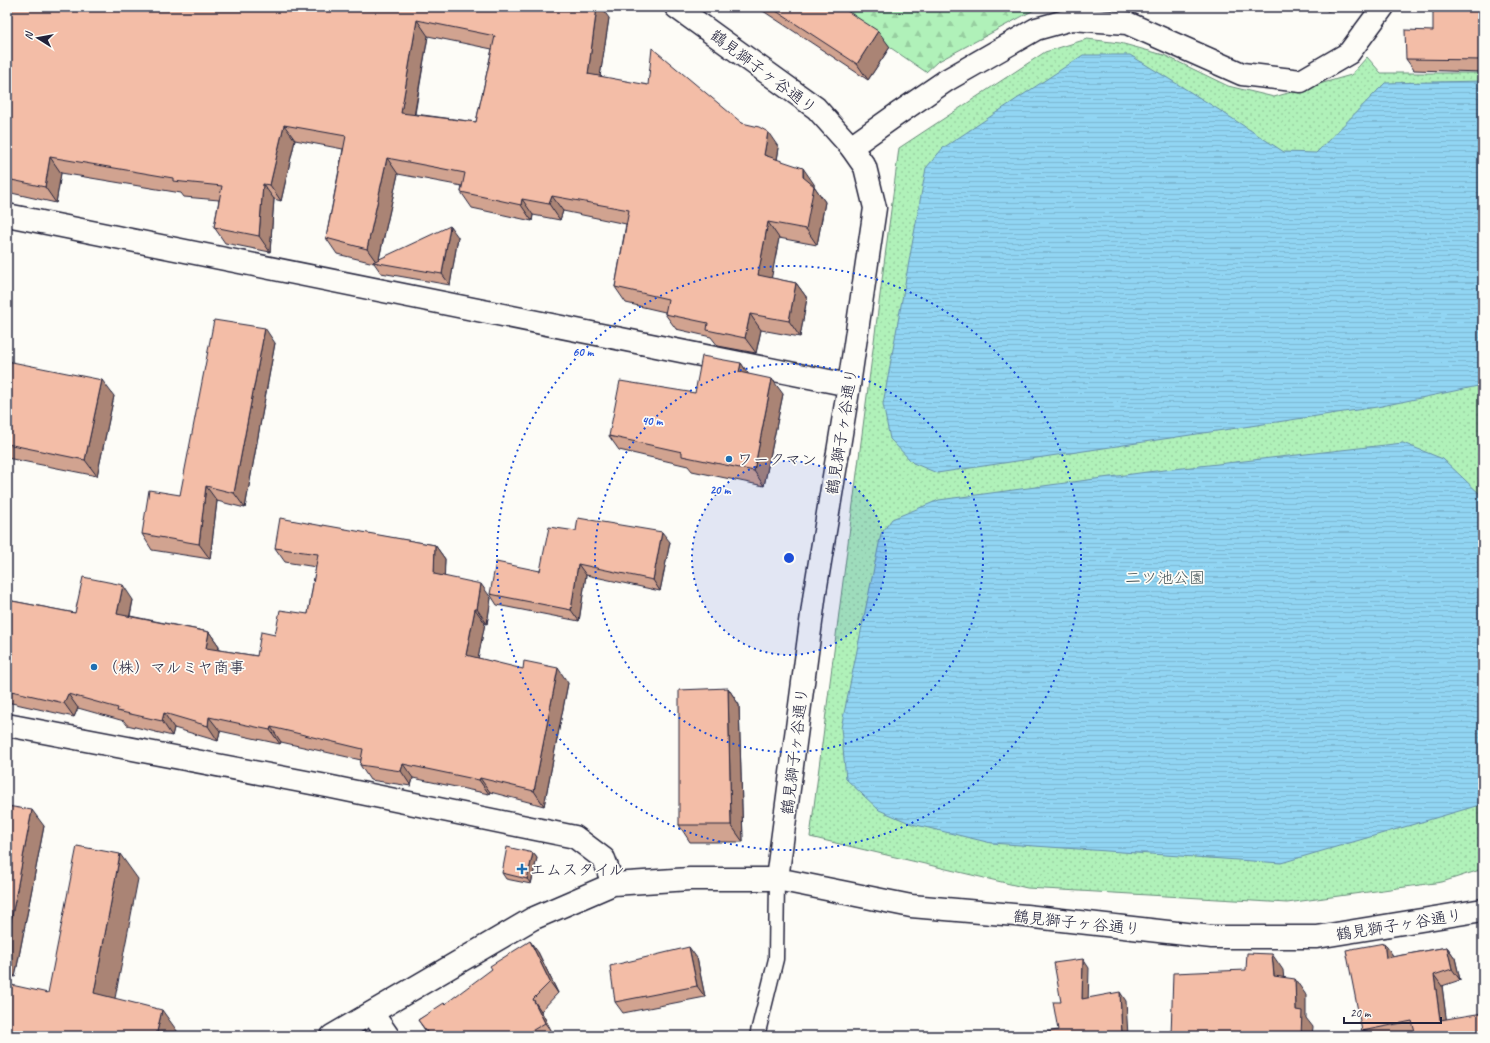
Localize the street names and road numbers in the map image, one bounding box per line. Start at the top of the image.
street label: 鶴見獅子ヶ谷通り [706,25,821,118]
street label: 鶴見獅子ヶ谷通り [822,366,862,496]
street label: 鶴見獅子ヶ谷通り [777,686,813,816]
street label: 鶴見獅子ヶ谷通り [1334,905,1464,945]
street label: 鶴見獅子ヶ谷通り [1012,906,1142,940]

